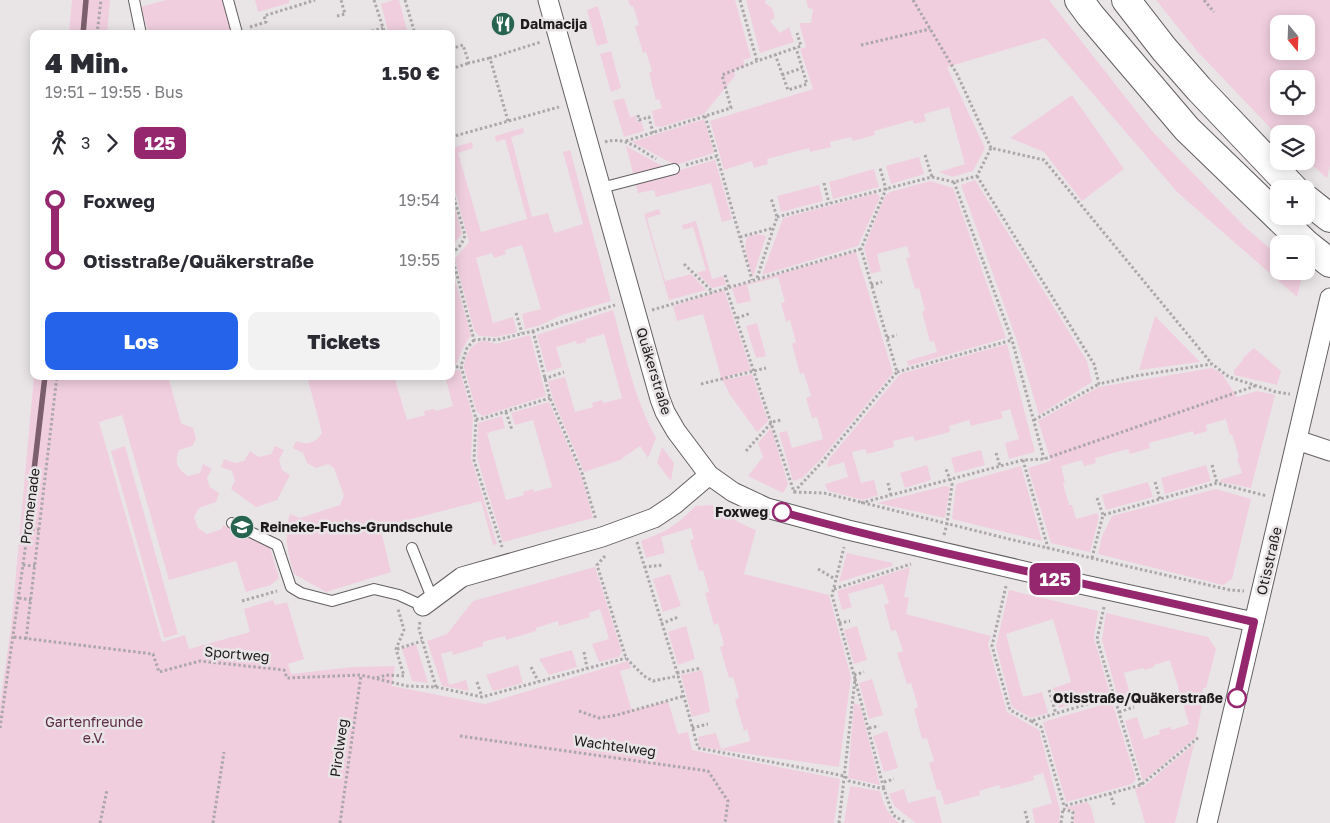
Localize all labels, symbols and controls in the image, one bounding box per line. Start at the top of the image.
restaurant icon: Dalmacija [490,11,516,37]
place label: Dalmacija [520,15,587,32]
north arrow [1270,15,1315,60]
map controls [1270,15,1315,280]
text: 4 Min. [45,46,129,79]
text: 1.50 € [382,61,440,84]
button: locate [1270,70,1315,115]
text: 19:51 – 19:55 · Bus [45,82,183,102]
button: layers [1270,125,1315,170]
icon: walk [45,129,73,157]
icon: forward [98,129,126,157]
text: 125 [144,132,176,154]
text: 3 [81,133,90,153]
button: + [1270,180,1315,225]
text: Foxweg [83,189,155,212]
text: 19:54 [399,190,440,210]
button: − [1270,235,1315,280]
text: Otisstraße/Quäkerstraße [83,249,314,272]
text: 19:55 [399,250,440,270]
button: Los [45,312,238,370]
button: Tickets [248,312,440,370]
street label: Quäkerstraße [633,325,676,417]
street label: Promenade [16,467,43,545]
marker: Foxweg [772,502,792,522]
place label: Foxweg [715,503,768,520]
school or university icon: Reineke-Fuchs-Grundschule [229,514,255,540]
place label: Reineke-Fuchs-Grundschule [260,518,453,535]
street label: Otisstraße [1252,525,1285,597]
line badge: 125 [1026,563,1084,595]
text: 125 [1039,568,1071,590]
street label: Sportweg [204,642,270,665]
marker: Otisstraße/Quäkerstraße [1227,688,1247,708]
place label: Otisstraße/Quäkerstraße [1053,689,1223,706]
park label: Gartenfreunde e.V. [45,713,143,746]
street label: Pirolweg [326,718,351,778]
street label: Wachtelweg [573,731,657,760]

